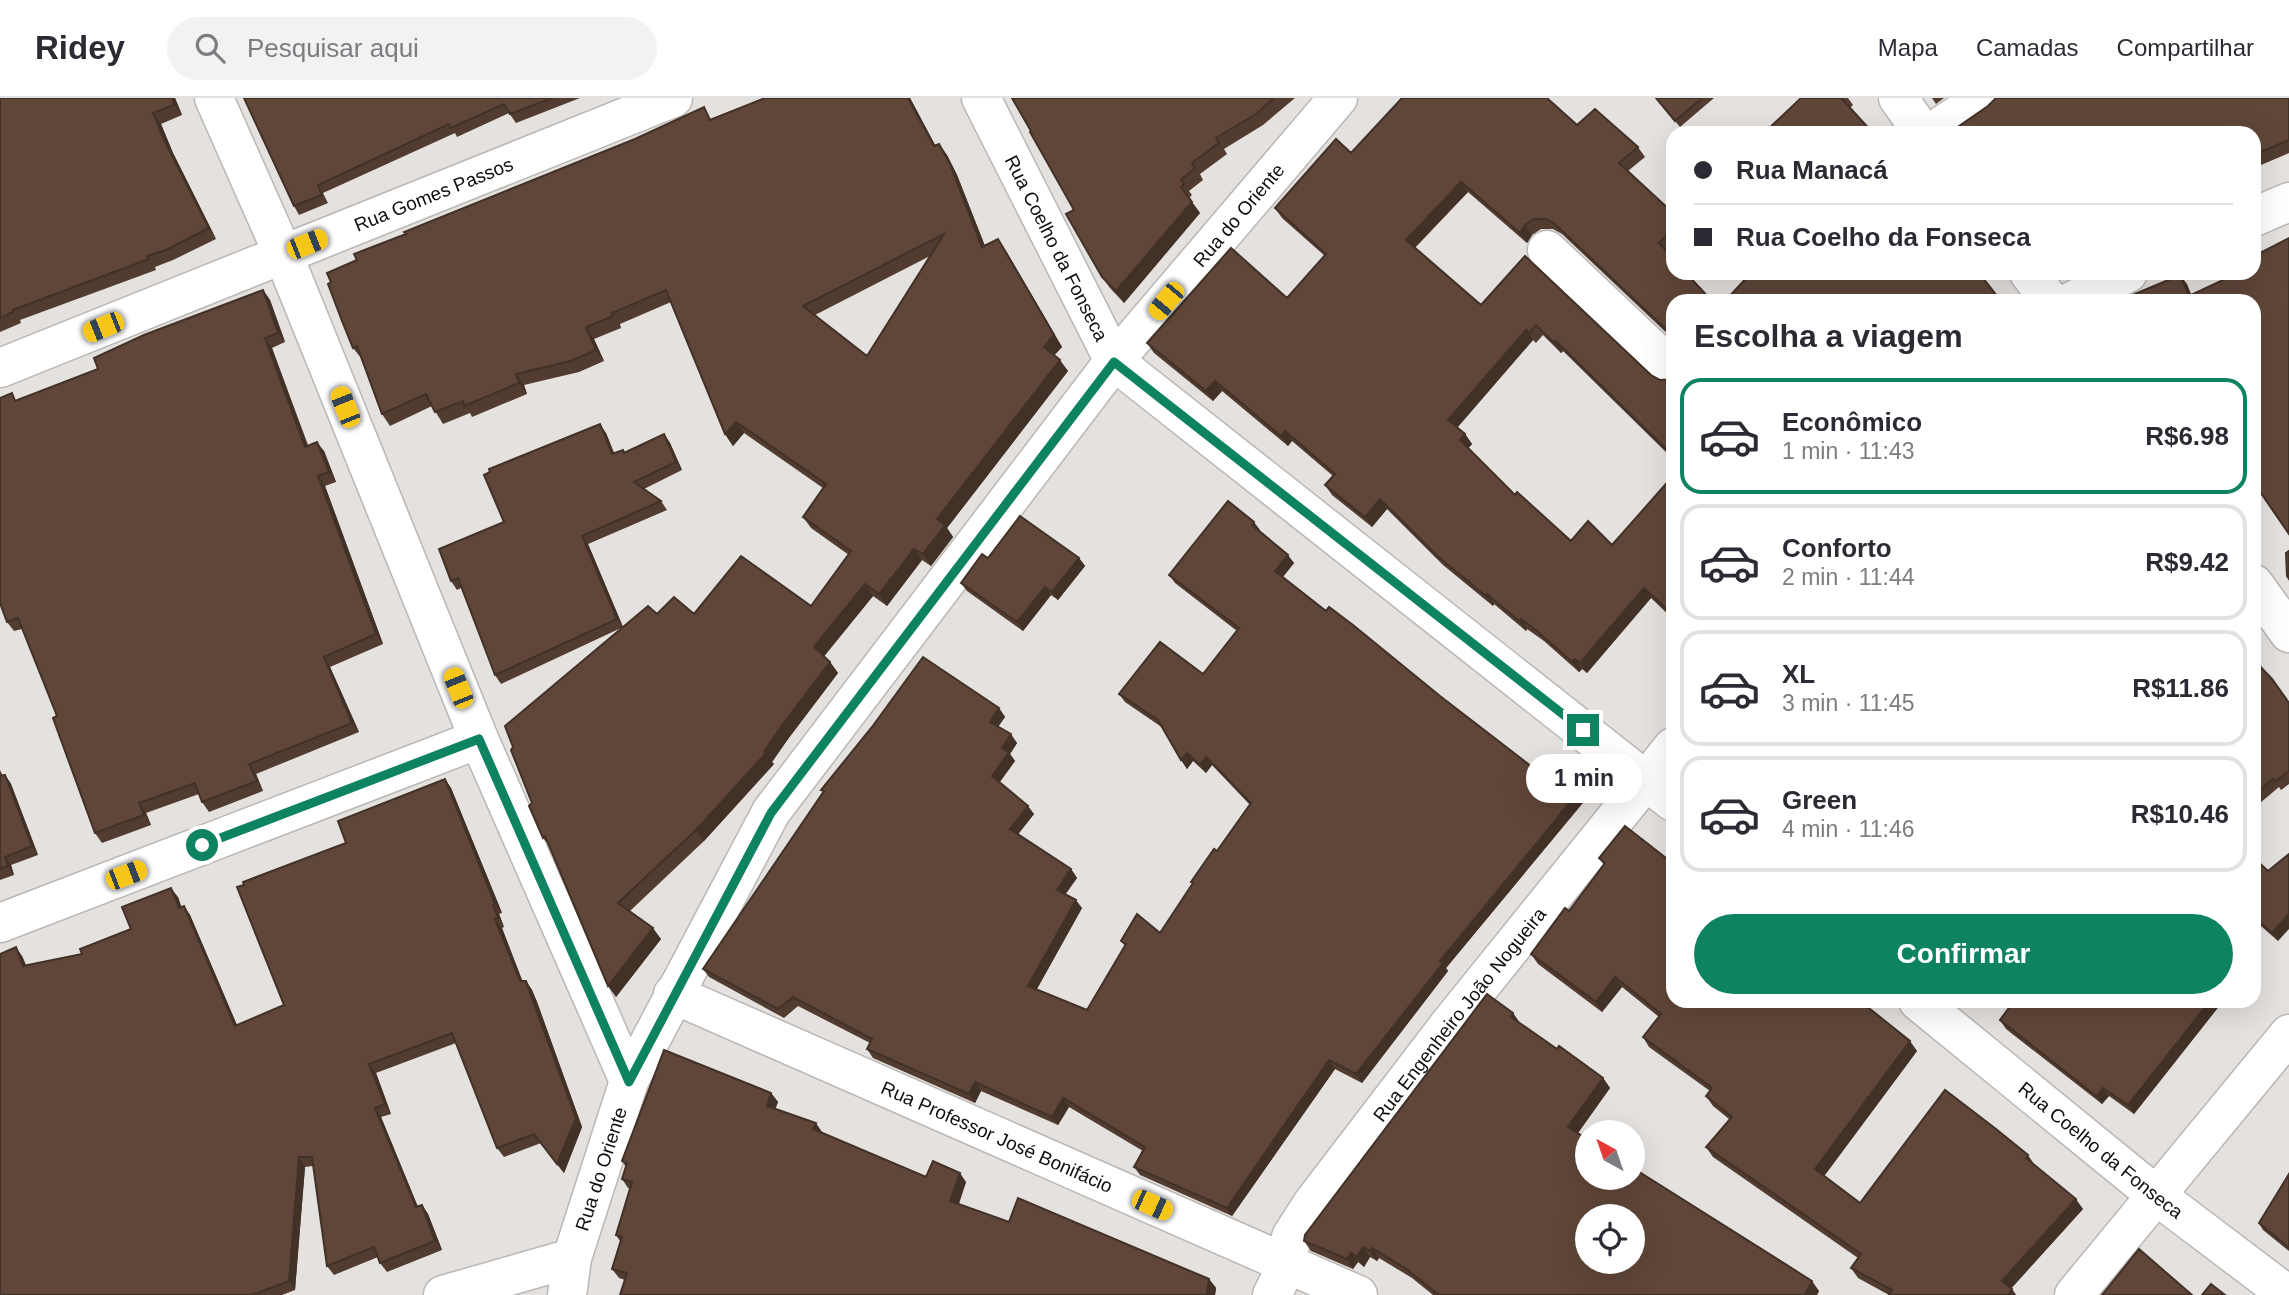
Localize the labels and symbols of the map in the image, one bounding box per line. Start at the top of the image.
street label: Rua Coelho da Fonseca [1001,152,1112,345]
street label: Rua Gomes Passos [351,153,516,236]
street label: Rua do Oriente [1189,159,1289,271]
car [284,226,331,262]
car [1145,278,1188,324]
car [80,309,127,345]
car [328,384,363,430]
car [441,665,476,711]
route end [1567,714,1599,746]
callout: 1 min [1525,754,1641,804]
route start [186,829,218,861]
car [103,858,150,892]
street label: Rua Engenheiro João Nogueira [1369,903,1551,1126]
street label: Rua Professor José Bonifácio [878,1077,1116,1197]
street label: Rua Coelho da Fonseca [2014,1078,2187,1223]
street label: Rua do Oriente [571,1104,631,1234]
north arrow [1575,1120,1645,1190]
car [1129,1187,1176,1223]

